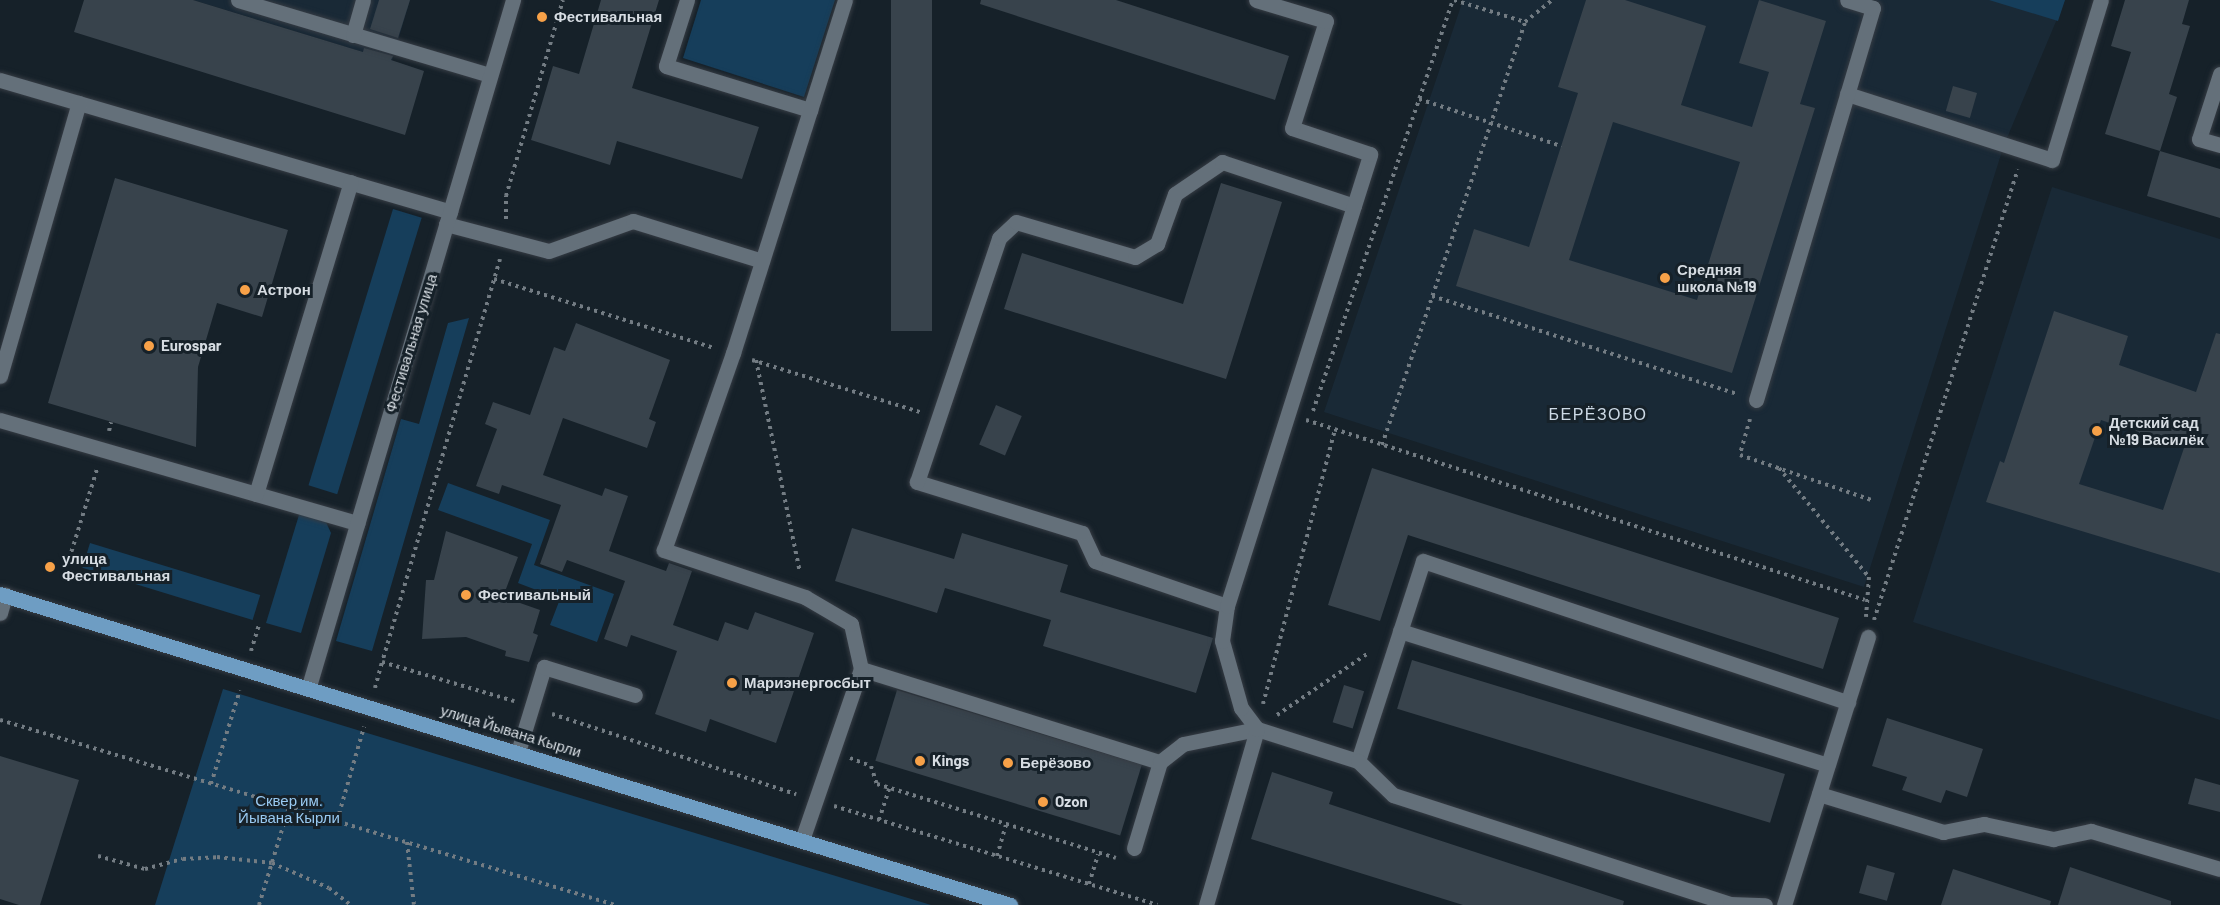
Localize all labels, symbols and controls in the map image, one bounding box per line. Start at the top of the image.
place label: Фестивальная [554,8,662,26]
marker: Фестивальная [535,10,549,24]
place label: Средняя школа №19 [1677,260,1756,295]
street label: Фестивальная улица [381,271,441,415]
marker: Средняя школа №19 [1658,271,1672,285]
place label: Астрон [257,281,311,299]
marker: Астрон [238,283,252,297]
place label: Eurospar [161,337,222,355]
marker: Eurospar [142,339,156,353]
district label: БЕРЁЗОВО [1548,404,1648,424]
place label: Детский сад №19 Василёк [2109,413,2204,448]
marker: Детский сад №19 Василёк [2090,424,2104,438]
place label: улица Фестивальная [62,549,170,584]
marker: улица Фестивальная [43,560,57,574]
place label: Фестивальный [478,586,591,604]
marker: Фестивальный [459,588,473,602]
place label: Мариэнергосбыт [744,674,871,692]
marker: Мариэнергосбыт [725,676,739,690]
street label: улица Йывана Кырли [439,701,583,761]
place label: Kings [932,752,969,770]
marker: Kings [913,754,927,768]
place label: Берёзово [1020,754,1091,772]
marker: Берёзово [1001,756,1015,770]
park label: Сквер им. Йывана Кырли [238,791,340,826]
place label: Ozon [1055,793,1088,811]
marker: Ozon [1036,795,1050,809]

